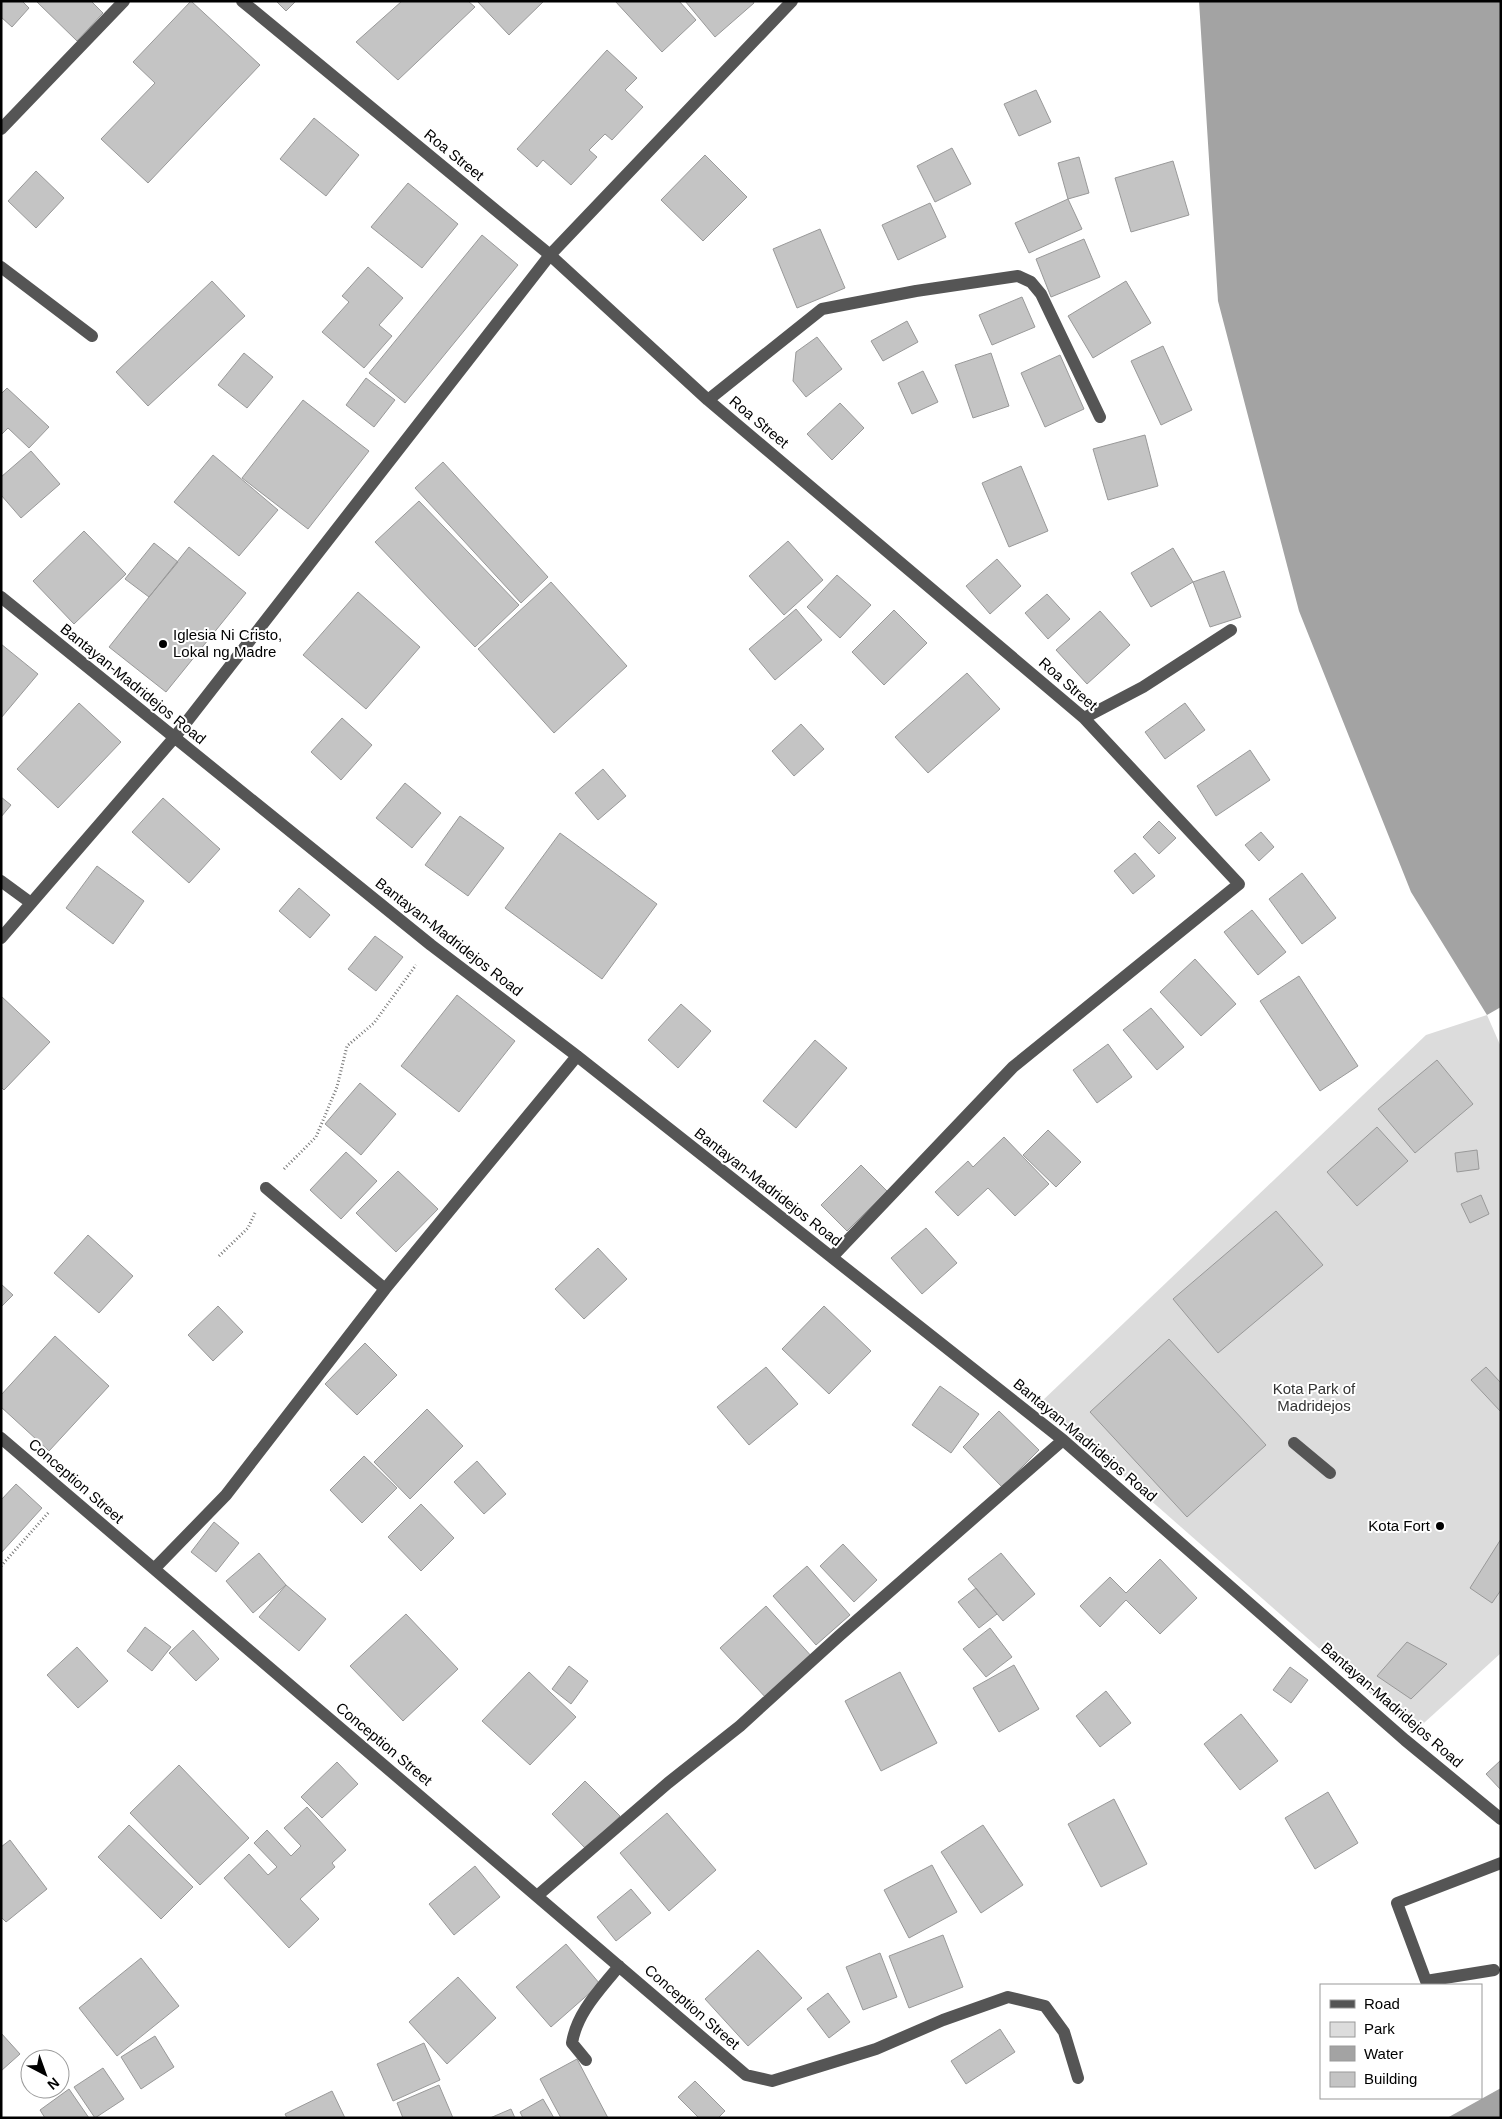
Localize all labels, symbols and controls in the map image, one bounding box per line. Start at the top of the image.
street label: Roa Street [421,125,488,184]
street label: Roa Street [726,392,793,452]
street label: Bantayan-Madridejos Road [57,620,209,747]
place label: Iglesia Ni Cristo, Lokal ng Madre [173,626,282,660]
marker: Iglesia Ni Cristo, Lokal ng Madre [157,638,169,650]
street label: Roa Street [1036,654,1102,714]
street label: Bantayan-Madridejos Road [372,874,526,999]
street label: Bantayan-Madridejos Road [691,1124,845,1249]
street label: Bantayan-Madridejos Road [1010,1375,1160,1505]
park label: Kota Park of Madridejos [1273,1380,1356,1414]
street label: Conception Street [25,1435,128,1527]
place label: Kota Fort [1368,1517,1431,1534]
marker: Kota Fort [1434,1520,1446,1532]
street label: Bantayan-Madridejos Road [1318,1639,1467,1771]
street label: Conception Street [333,1699,436,1789]
street label: Conception Street [641,1961,744,2053]
legend [1320,1984,1482,2099]
text: Road [1364,1995,1400,2012]
text: Park [1364,2020,1395,2037]
text: Water [1364,2045,1403,2062]
north arrow [20,2049,70,2099]
text: Building [1364,2070,1417,2087]
text: N [44,2074,63,2093]

